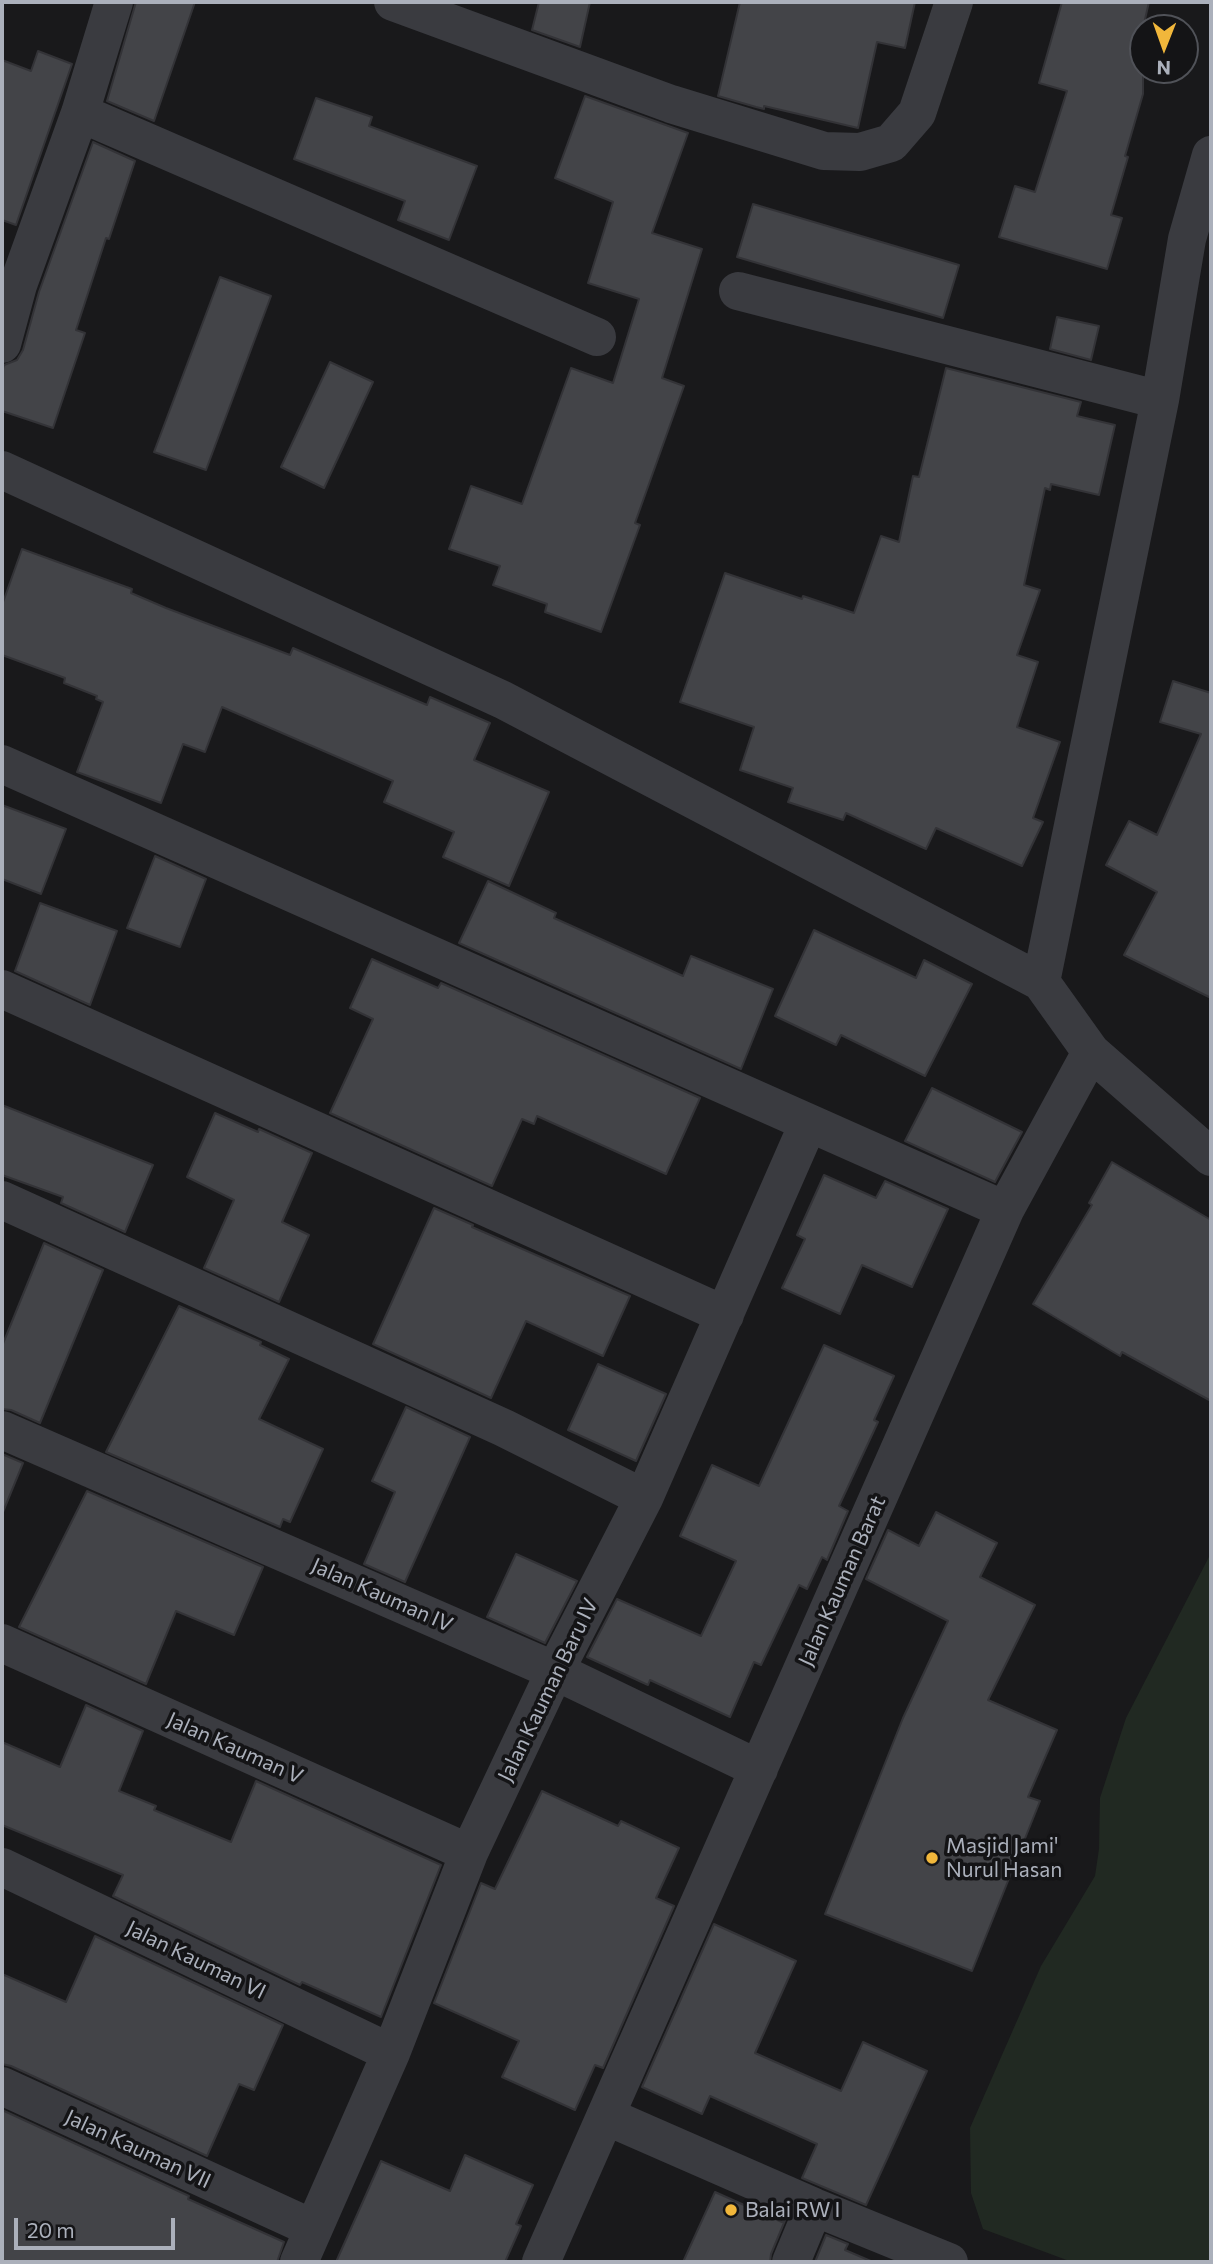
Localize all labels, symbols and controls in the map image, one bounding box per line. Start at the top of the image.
north arrow [1129,14,1199,84]
text: N [1156,57,1171,80]
street label: Jalan Kauman Barat [793,1492,891,1670]
street label: Jalan Kauman IV [307,1553,457,1637]
street label: Jalan Kauman Baru IV [493,1594,603,1786]
street label: Jalan Kauman V [163,1707,307,1789]
place label: Masjid Jami' Nurul Hasan [946,1833,1062,1883]
marker: Masjid Jami' Nurul Hasan [924,1850,940,1866]
street label: Jalan Kauman VI [122,1915,270,2005]
street label: Jalan Kauman VII [61,2104,215,2194]
place label: Balai RW I [745,2197,840,2223]
marker: Balai RW I [723,2202,739,2218]
scale bar [18,2204,178,2248]
text: 20 m [27,2217,75,2242]

